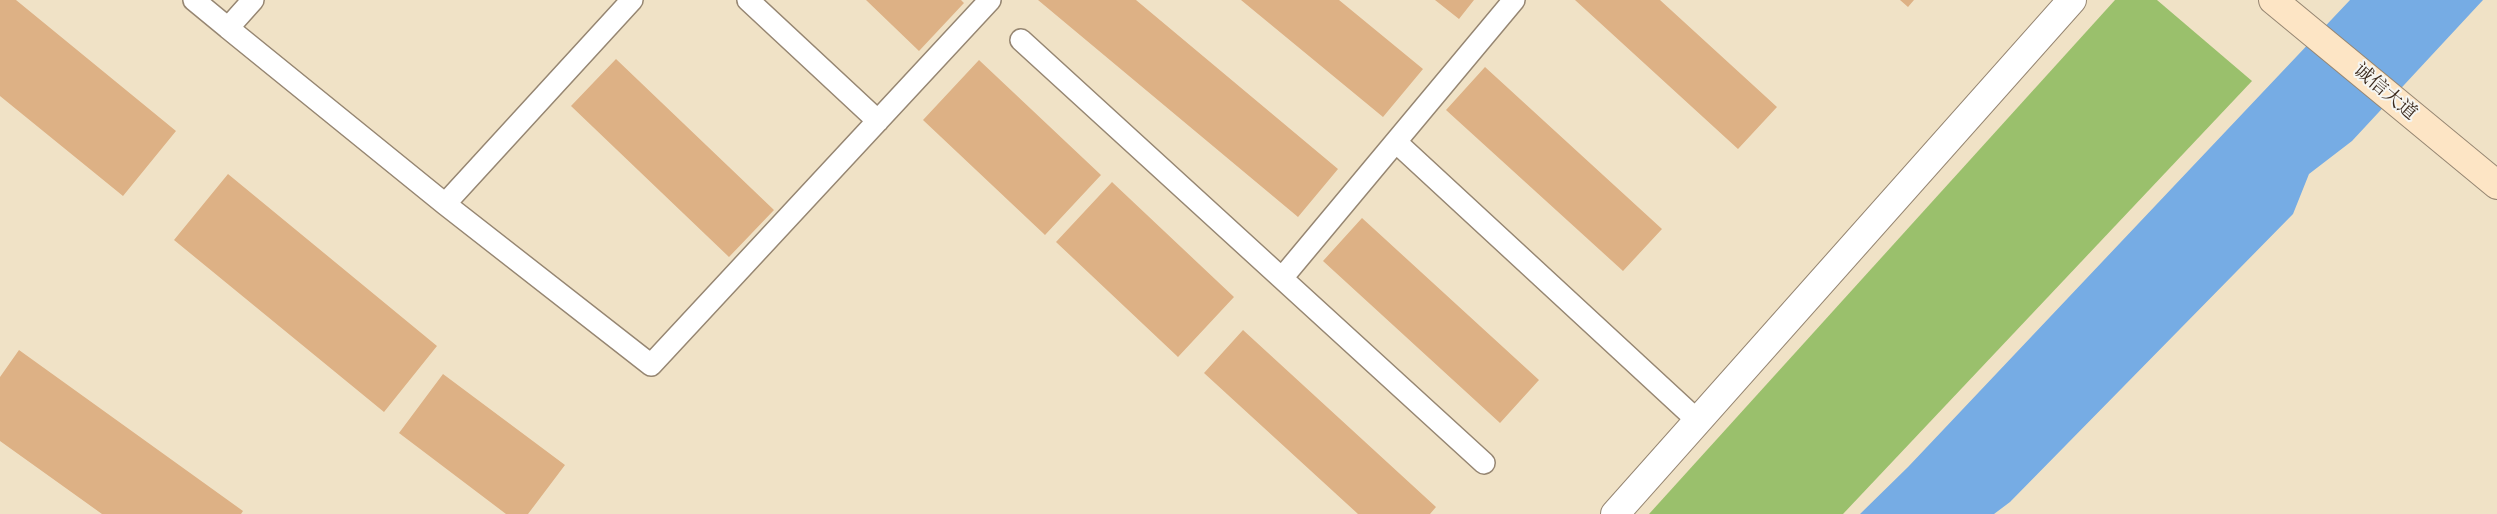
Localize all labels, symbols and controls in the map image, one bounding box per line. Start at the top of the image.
street label: 诚信大道 [2349,59,2421,125]

